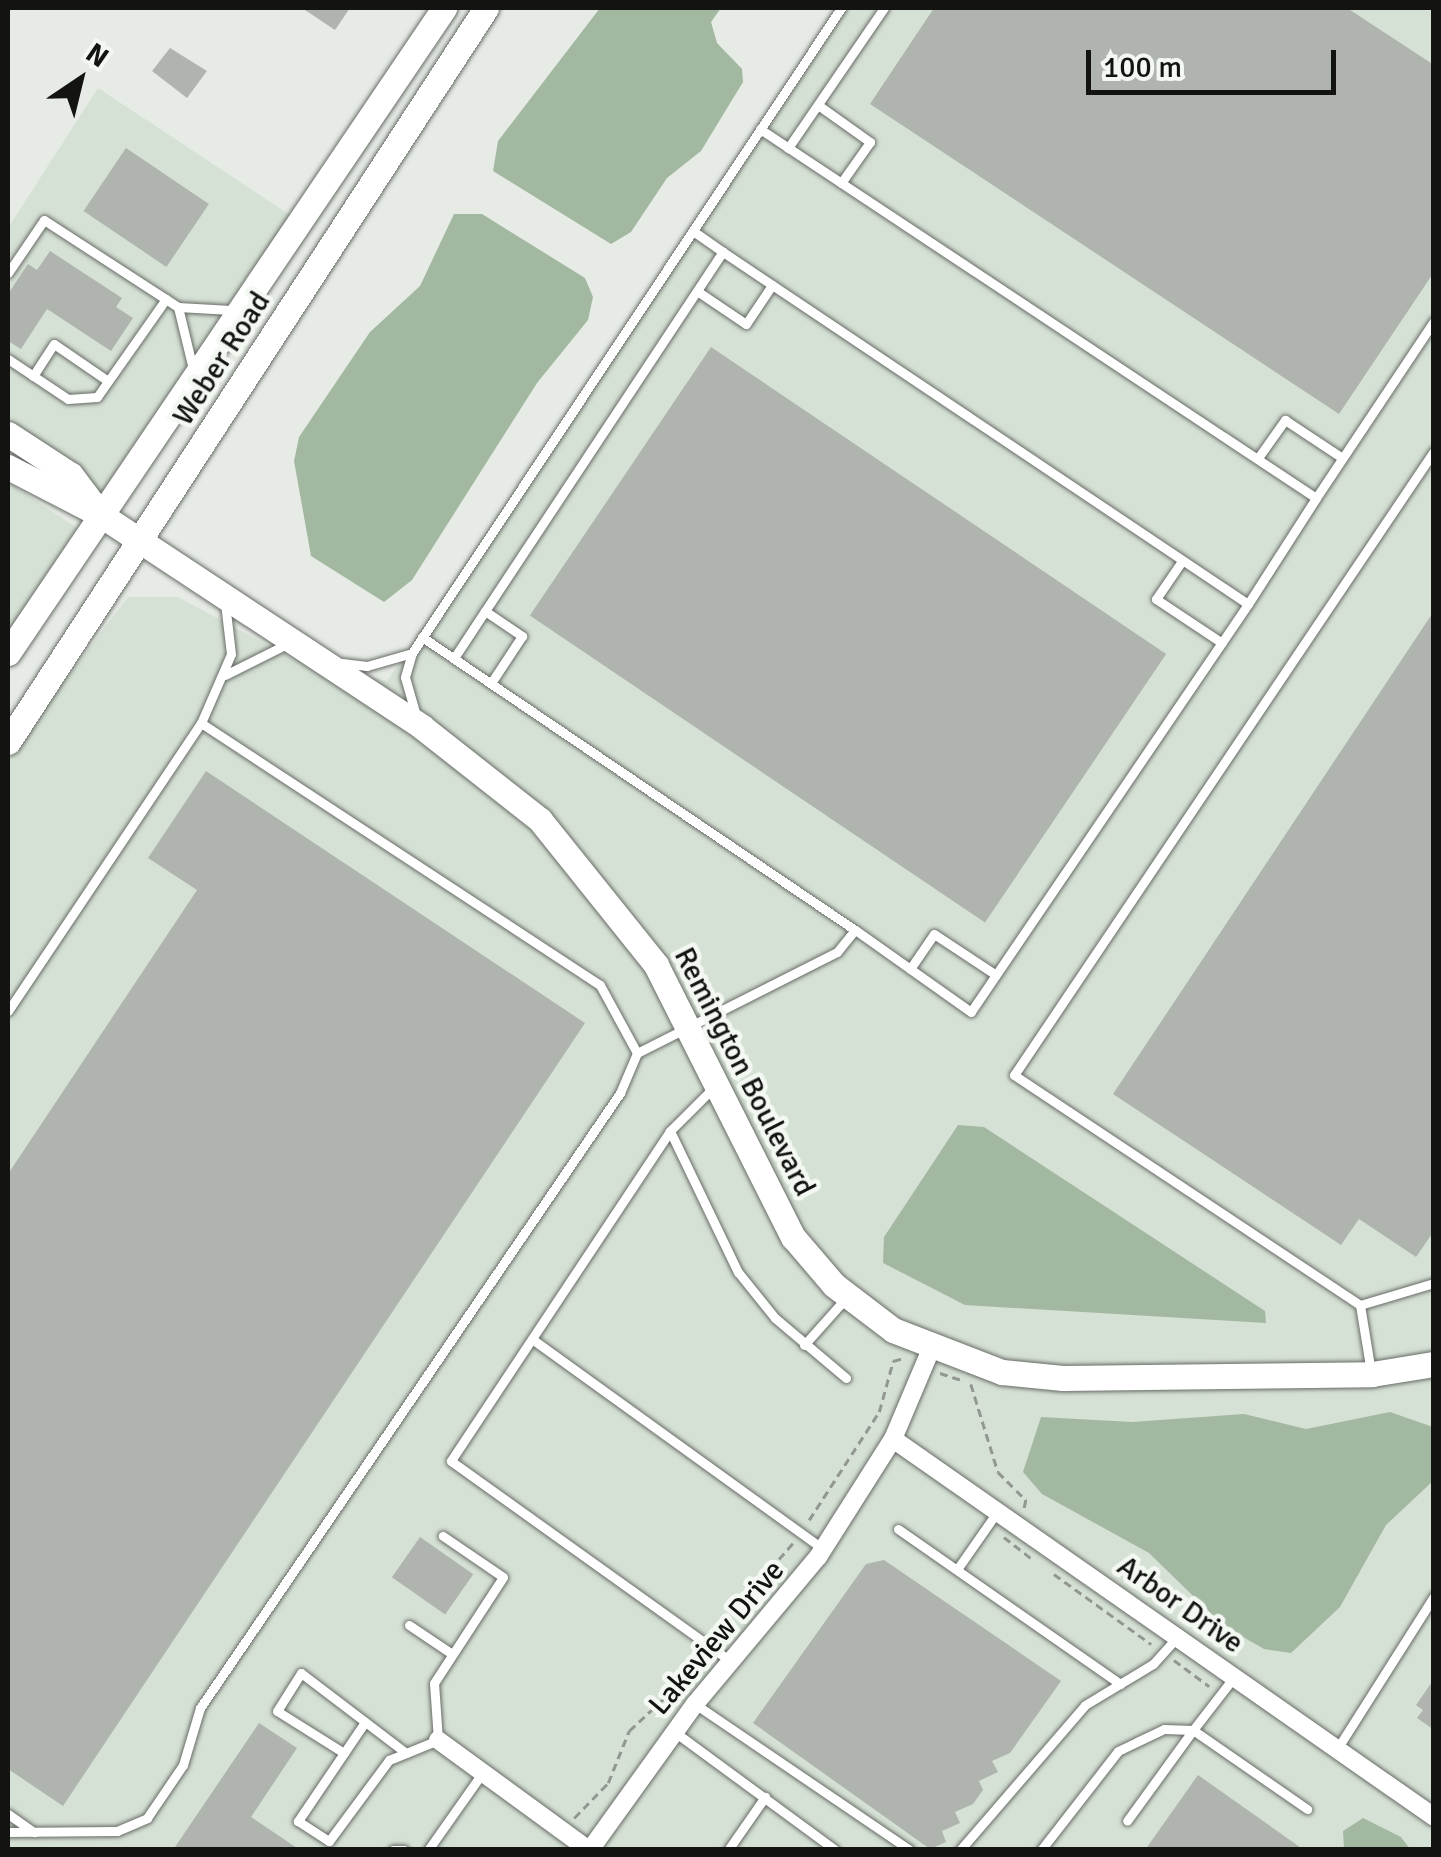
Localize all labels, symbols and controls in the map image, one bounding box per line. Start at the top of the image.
north arrow [30,30,130,130]
scale bar [1091,30,1341,92]
text: N [79,36,115,75]
text: 100 m [1103,49,1182,86]
street label: Weber Road [166,285,278,433]
street label: Remington Boulevard [666,942,822,1202]
street label: Arbor Drive [1110,1549,1250,1661]
street label: Lakeview Drive [642,1553,792,1723]

